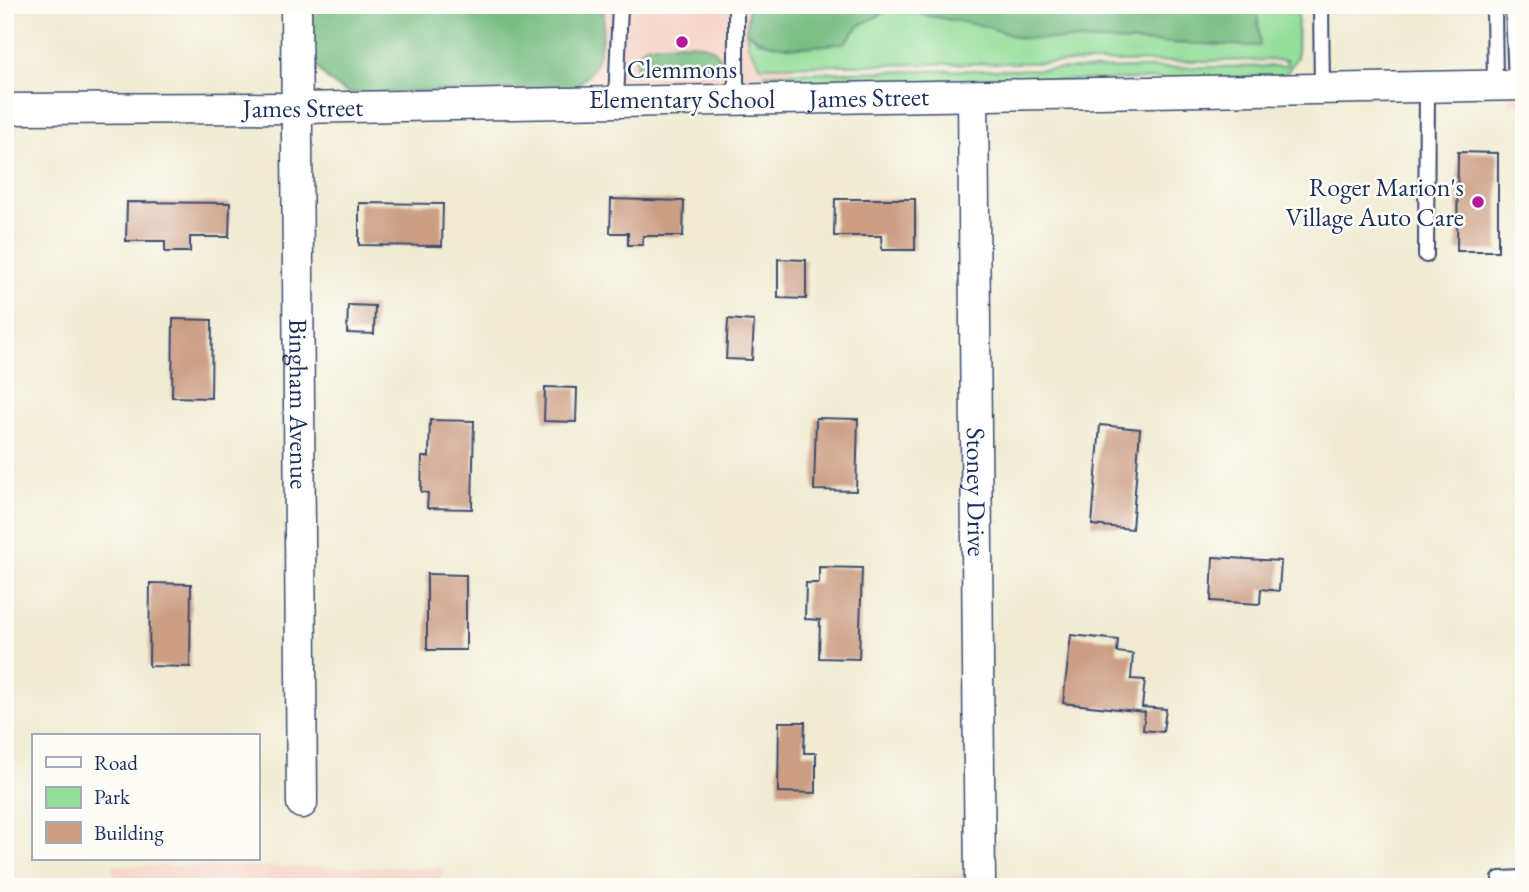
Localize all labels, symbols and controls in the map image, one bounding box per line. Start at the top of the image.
marker: Clemmons Elementary School [674,34,690,50]
place label: Clemmons Elementary School [589,52,775,116]
street label: James Street [806,79,929,115]
street label: James Street [241,90,363,125]
place label: Roger Marion's Village Auto Care [1286,170,1464,234]
marker: Roger Marion's Village Auto Care [1470,194,1486,210]
street label: Bingham Avenue [281,319,317,489]
street label: Stoney Drive [959,427,994,557]
legend [32,734,259,860]
text: Road [94,749,138,776]
text: Park [94,783,131,810]
text: Building [94,819,164,846]

